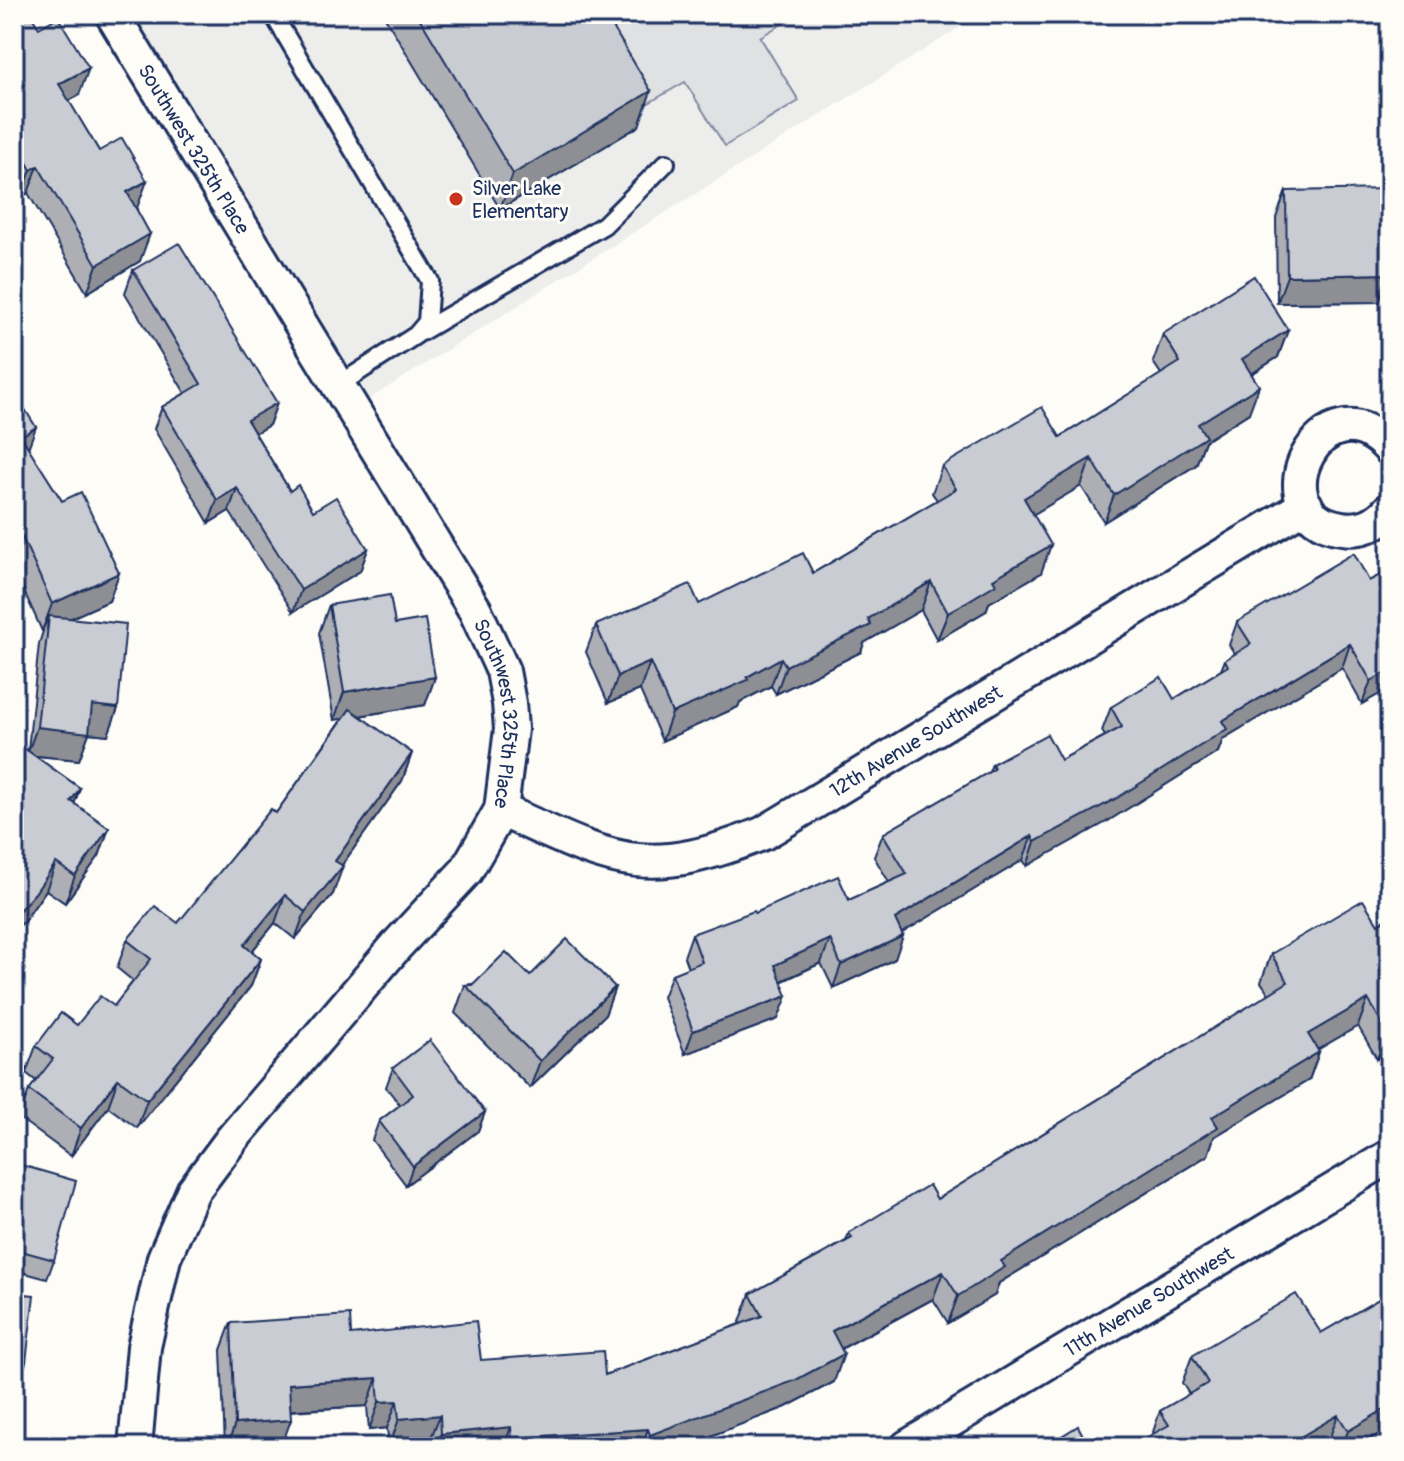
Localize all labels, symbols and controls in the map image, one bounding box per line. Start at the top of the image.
street label: Southwest 325th Place [132,59,255,239]
place label: Silver Lake Elementary [472,176,569,224]
marker: Silver Lake Elementary [447,190,465,208]
street label: Southwest 325th Place [468,615,523,810]
street label: 12th Avenue Southwest [825,679,1008,803]
street label: 11th Avenue Southwest [1059,1241,1239,1363]

